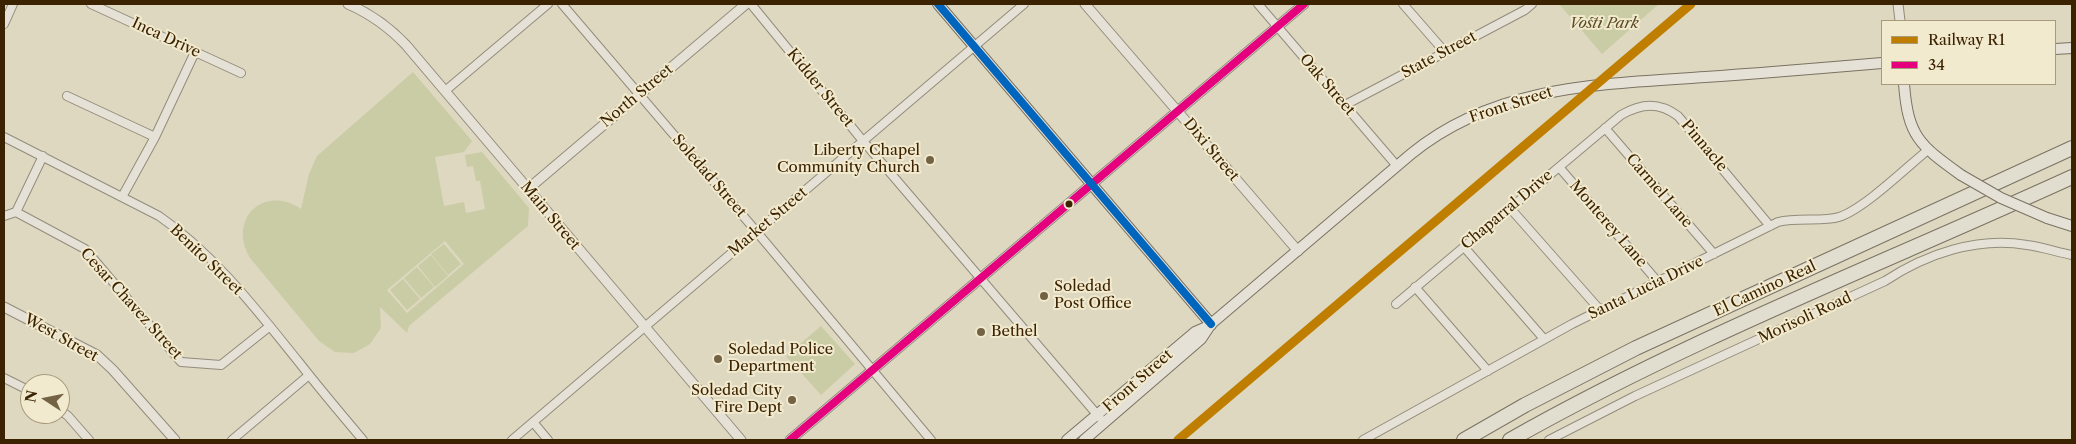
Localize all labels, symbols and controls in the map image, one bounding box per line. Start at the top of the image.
street label: Inca Drive [129,14,203,62]
park label: Vosti Park [1569,15,1639,33]
legend [1881,20,2056,85]
street label: State Street [1398,28,1480,82]
text: Railway R1 [1928,30,2005,49]
street label: Kidder Street [783,45,857,131]
street label: Oak Street [1295,51,1359,119]
text: 34 [1928,55,1945,74]
street label: North Street [597,61,677,131]
street label: Front Street [1467,83,1555,127]
street label: Dixi Street [1180,115,1242,185]
street label: Pinnacle [1677,117,1731,175]
street label: Soledad Street [668,131,750,221]
place label: Liberty Chapel Community Church [777,142,920,177]
street label: Carmel Lane [1622,150,1696,232]
marker: Liberty Chapel Community Church [924,154,936,166]
street label: Chaparral Drive [1458,166,1556,254]
street label: Monterey Lane [1565,177,1651,271]
street label: Main Street [516,178,584,254]
street label: Market Street [725,184,811,260]
unlabelled marker [1064,199,1074,209]
street label: Benito Street [166,221,246,299]
street label: Cesar Chavez Street [76,245,186,363]
street label: Santa Lucia Drive [1586,252,1706,324]
street label: El Camino Real [1711,257,1819,321]
place label: Soledad Post Office [1054,278,1132,313]
street label: Morisoli Road [1756,289,1854,347]
marker: Soledad Post Office [1038,290,1050,302]
street label: West Street [21,310,101,366]
place label: Bethel [991,323,1037,341]
marker: Bethel [975,326,987,338]
place label: Soledad Police Department [728,341,833,376]
street label: Front Street [1100,346,1176,416]
marker: Soledad Police Department [712,353,724,365]
north arrow [20,374,70,424]
place label: Soledad City Fire Dept [691,382,782,417]
text: N [21,389,41,404]
marker: Soledad City Fire Dept [786,394,798,406]

